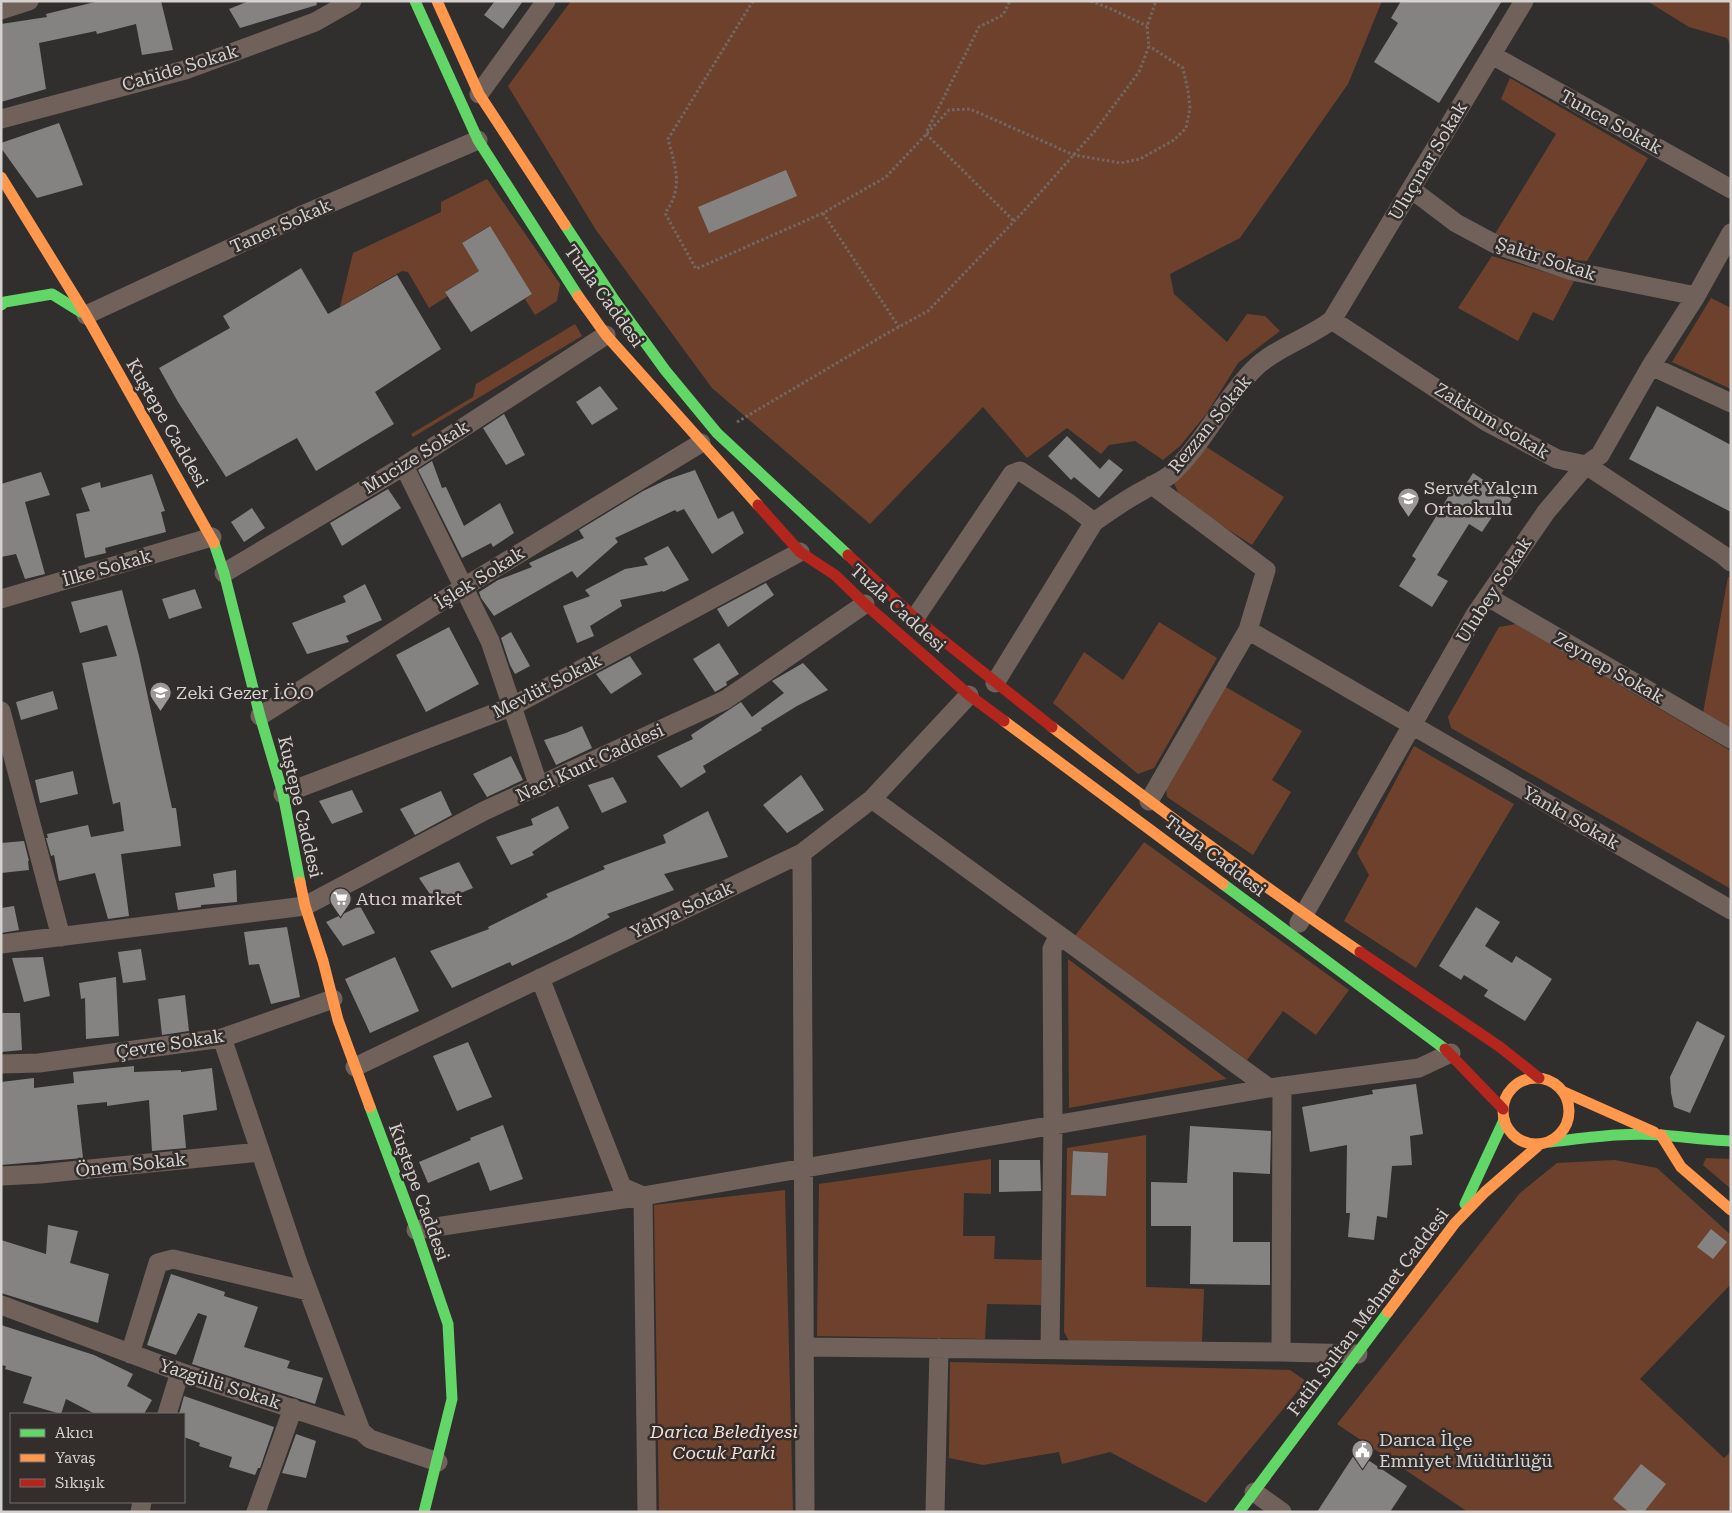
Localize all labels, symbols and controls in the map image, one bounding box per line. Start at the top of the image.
street label: Cahide Sokak [119,40,241,95]
street label: Tunca Sokak [1556,85,1666,158]
street label: Uluçınar Sokak [1384,98,1471,224]
street label: Taner Sokak [227,194,335,257]
street label: Şakir Sokak [1493,232,1599,285]
street label: Tuzla Caddesi [560,241,649,351]
street label: Kuştepe Caddesi [122,355,213,491]
street label: Rezzan Sokak [1164,371,1255,477]
street label: Zakkum Sokak [1431,378,1553,463]
street label: Mucize Sokak [359,415,473,498]
place label: Servet Yalçın Ortaokulu [1424,477,1538,519]
school or university icon: Servet Yalçın Ortaokulu [1396,486,1420,517]
street label: Ulubey Sokak [1451,533,1536,647]
street label: İşlek Sokak [431,542,528,613]
street label: İlke Sokak [60,545,154,590]
street label: Tuzla Caddesi [846,559,951,656]
street label: Zeynep Sokak [1550,627,1668,708]
street label: Mevlüt Sokak [489,649,605,722]
school or university icon: Zeki Gezer İ.Ö.O [148,681,172,712]
place label: Zeki Gezer İ.Ö.O [176,682,314,703]
street label: Naci Kunt Caddesi [513,719,667,806]
street label: Kuştepe Caddesi [274,734,327,880]
street label: Yankı Sokak [1519,781,1623,854]
street label: Tuzla Caddesi [1161,811,1270,901]
street label: Yahya Sokak [627,877,737,943]
supermarket icon: Atıcı market [328,887,352,918]
place label: Atıcı market [356,888,463,909]
street label: Çevre Sokak [114,1025,226,1062]
street label: Kuştepe Caddesi [385,1120,454,1264]
street label: Önem Sokak [75,1148,187,1181]
street label: Fatih Sultan Mehmet Caddesi [1283,1204,1453,1420]
street label: Yazgülü Sokak [157,1354,284,1413]
legend [10,1413,185,1503]
park label: Darica Belediyesi Cocuk Parki [649,1421,798,1463]
text: Akıcı [55,1424,93,1442]
place label: Darıca İlçe Emniyet Müdürlüğü [1379,1429,1552,1471]
public building icon: Darıca İlçe Emniyet Müdürlüğü [1351,1438,1375,1469]
text: Yavaş [55,1449,96,1467]
text: Sıkışık [55,1474,105,1492]

